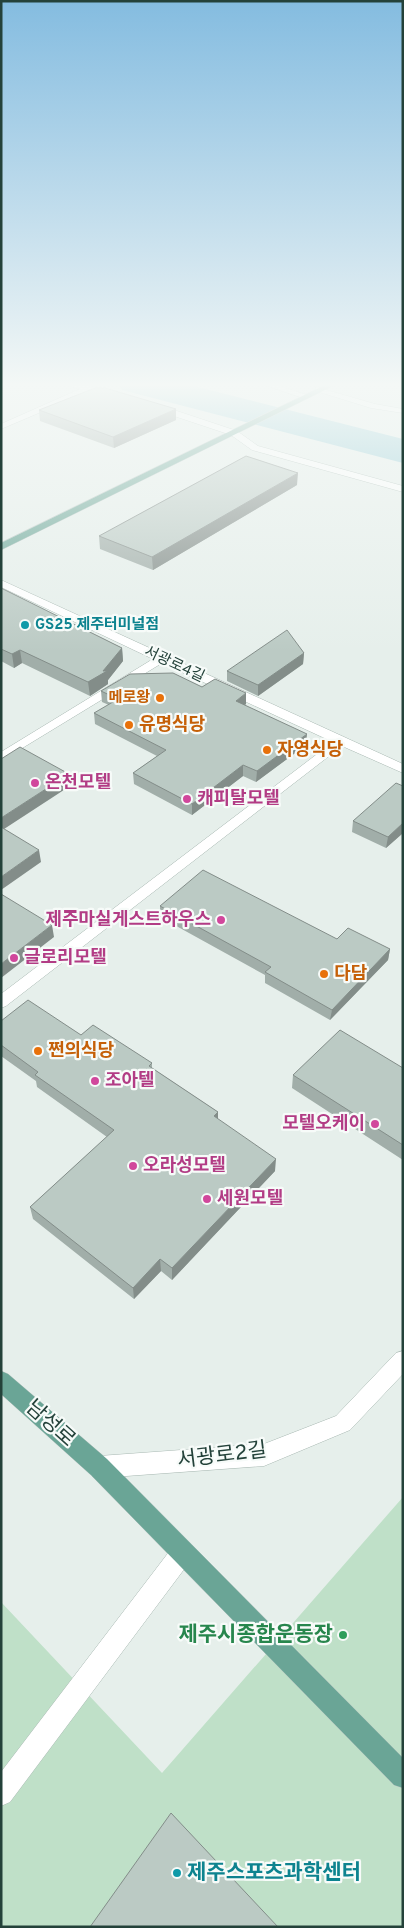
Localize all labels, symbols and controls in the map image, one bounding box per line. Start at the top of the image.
place label: GS25 제주터미널점 [35,616,159,635]
marker: GS25 제주터미널점 [19,619,31,631]
street label: 서광로4길 [141,643,207,687]
place label: 메로왕 [109,689,150,708]
marker: 메로왕 [154,692,166,704]
place label: 유명식당 [139,714,205,737]
marker: 유명식당 [123,719,135,731]
place label: 자영식당 [277,739,343,762]
marker: 자영식당 [261,744,273,756]
place label: 온천모텔 [45,772,111,795]
marker: 온천모텔 [29,777,41,789]
place label: 캐피탈모텔 [197,788,280,811]
marker: 캐피탈모텔 [181,793,193,805]
place label: 제주마실게스트하우스 [45,909,211,932]
marker: 제주마실게스트하우스 [215,914,227,926]
place label: 글로리모텔 [24,947,107,970]
marker: 글로리모텔 [8,952,20,964]
place label: 다담 [334,963,368,986]
marker: 다담 [318,968,330,980]
place label: 쩐의식당 [48,1040,114,1063]
marker: 쩐의식당 [32,1045,44,1057]
place label: 조아텔 [105,1070,155,1093]
marker: 조아텔 [89,1075,101,1087]
place label: 모텔오케이 [282,1113,365,1136]
marker: 모텔오케이 [369,1118,381,1130]
place label: 오라성모텔 [143,1155,226,1178]
marker: 오라성모텔 [127,1160,139,1172]
place label: 세원모텔 [217,1188,283,1211]
marker: 세원모텔 [201,1193,213,1205]
street label: 남성로 [19,1395,81,1453]
street label: 서광로2길 [176,1437,268,1475]
place label: 제주시종합운동장 [178,1622,333,1649]
marker: 제주시종합운동장 [337,1629,349,1641]
place label: 제주스포츠과학센터 [187,1860,361,1887]
marker: 제주스포츠과학센터 [171,1867,183,1879]

